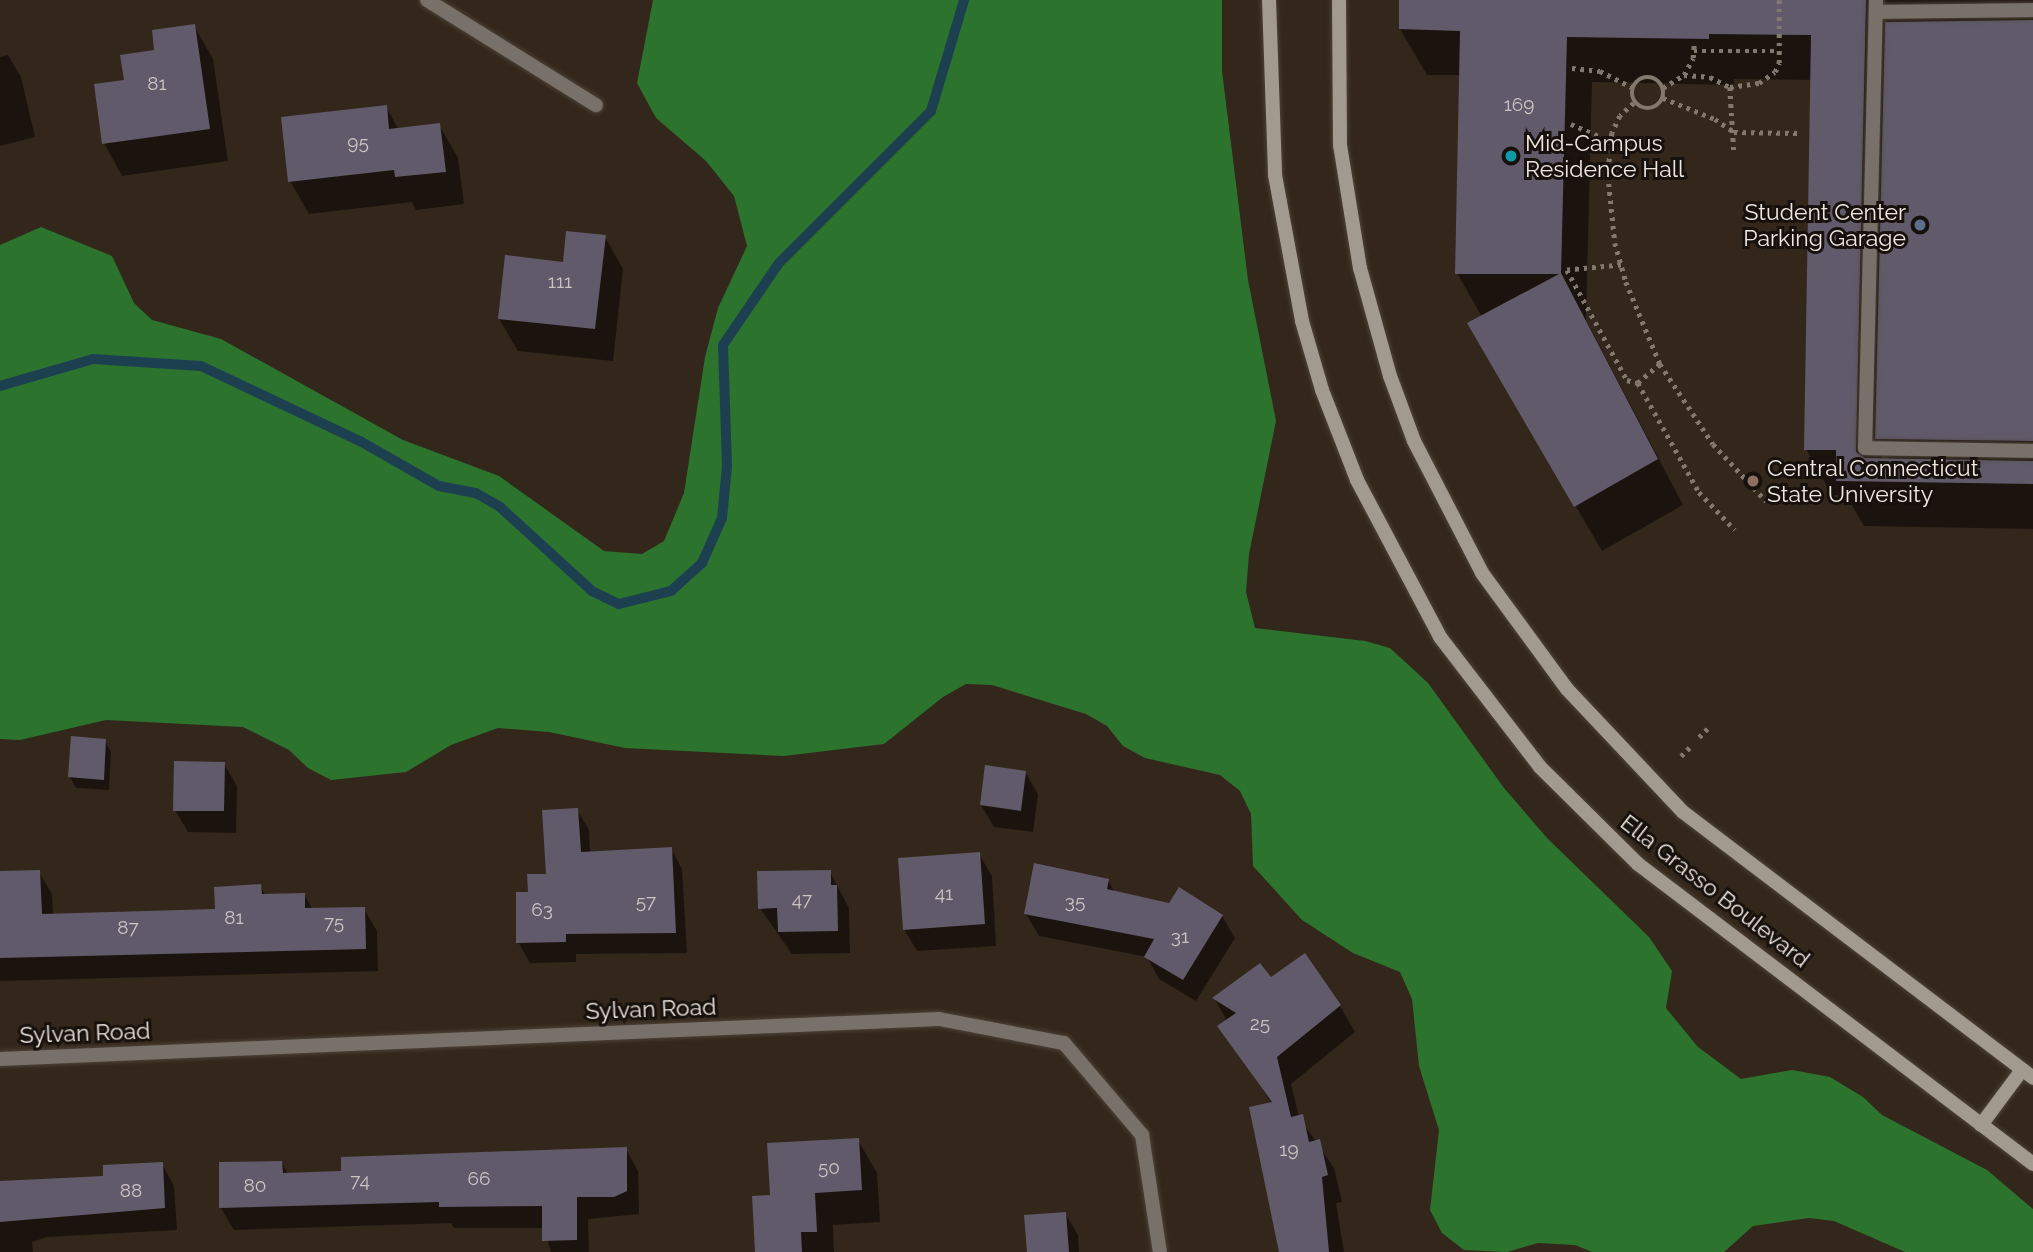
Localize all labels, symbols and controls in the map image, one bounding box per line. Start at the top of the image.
house number: 81 [147,73,167,95]
house number: 169 [1504,94,1534,116]
place label: Mid-Campus Residence Hall [1525,129,1684,183]
house number: 95 [347,132,369,154]
marker: Mid-Campus Residence Hall [1503,148,1519,164]
place label: Student Center Parking Garage [1743,198,1906,252]
marker: Student Center Parking Garage [1912,217,1928,233]
house number: 111 [548,271,572,293]
place label: Central Connecticut State University [1767,454,1979,508]
marker: Central Connecticut State University [1745,473,1761,489]
street label: Ella Grasso Boulevard [1615,809,1815,973]
house number: 41 [935,883,953,905]
house number: 47 [792,889,812,911]
house number: 57 [636,891,656,913]
house number: 35 [1065,891,1085,913]
house number: 63 [531,899,553,921]
house number: 81 [224,907,244,929]
house number: 75 [324,912,344,934]
house number: 87 [117,917,139,939]
house number: 31 [1171,926,1189,948]
street label: Sylvan Road [585,993,717,1025]
house number: 25 [1250,1013,1270,1035]
street label: Sylvan Road [19,1017,151,1049]
house number: 19 [1279,1139,1299,1161]
house number: 50 [818,1157,840,1179]
house number: 66 [468,1168,490,1190]
house number: 74 [350,1170,370,1192]
house number: 80 [244,1175,266,1197]
house number: 88 [120,1180,142,1202]

